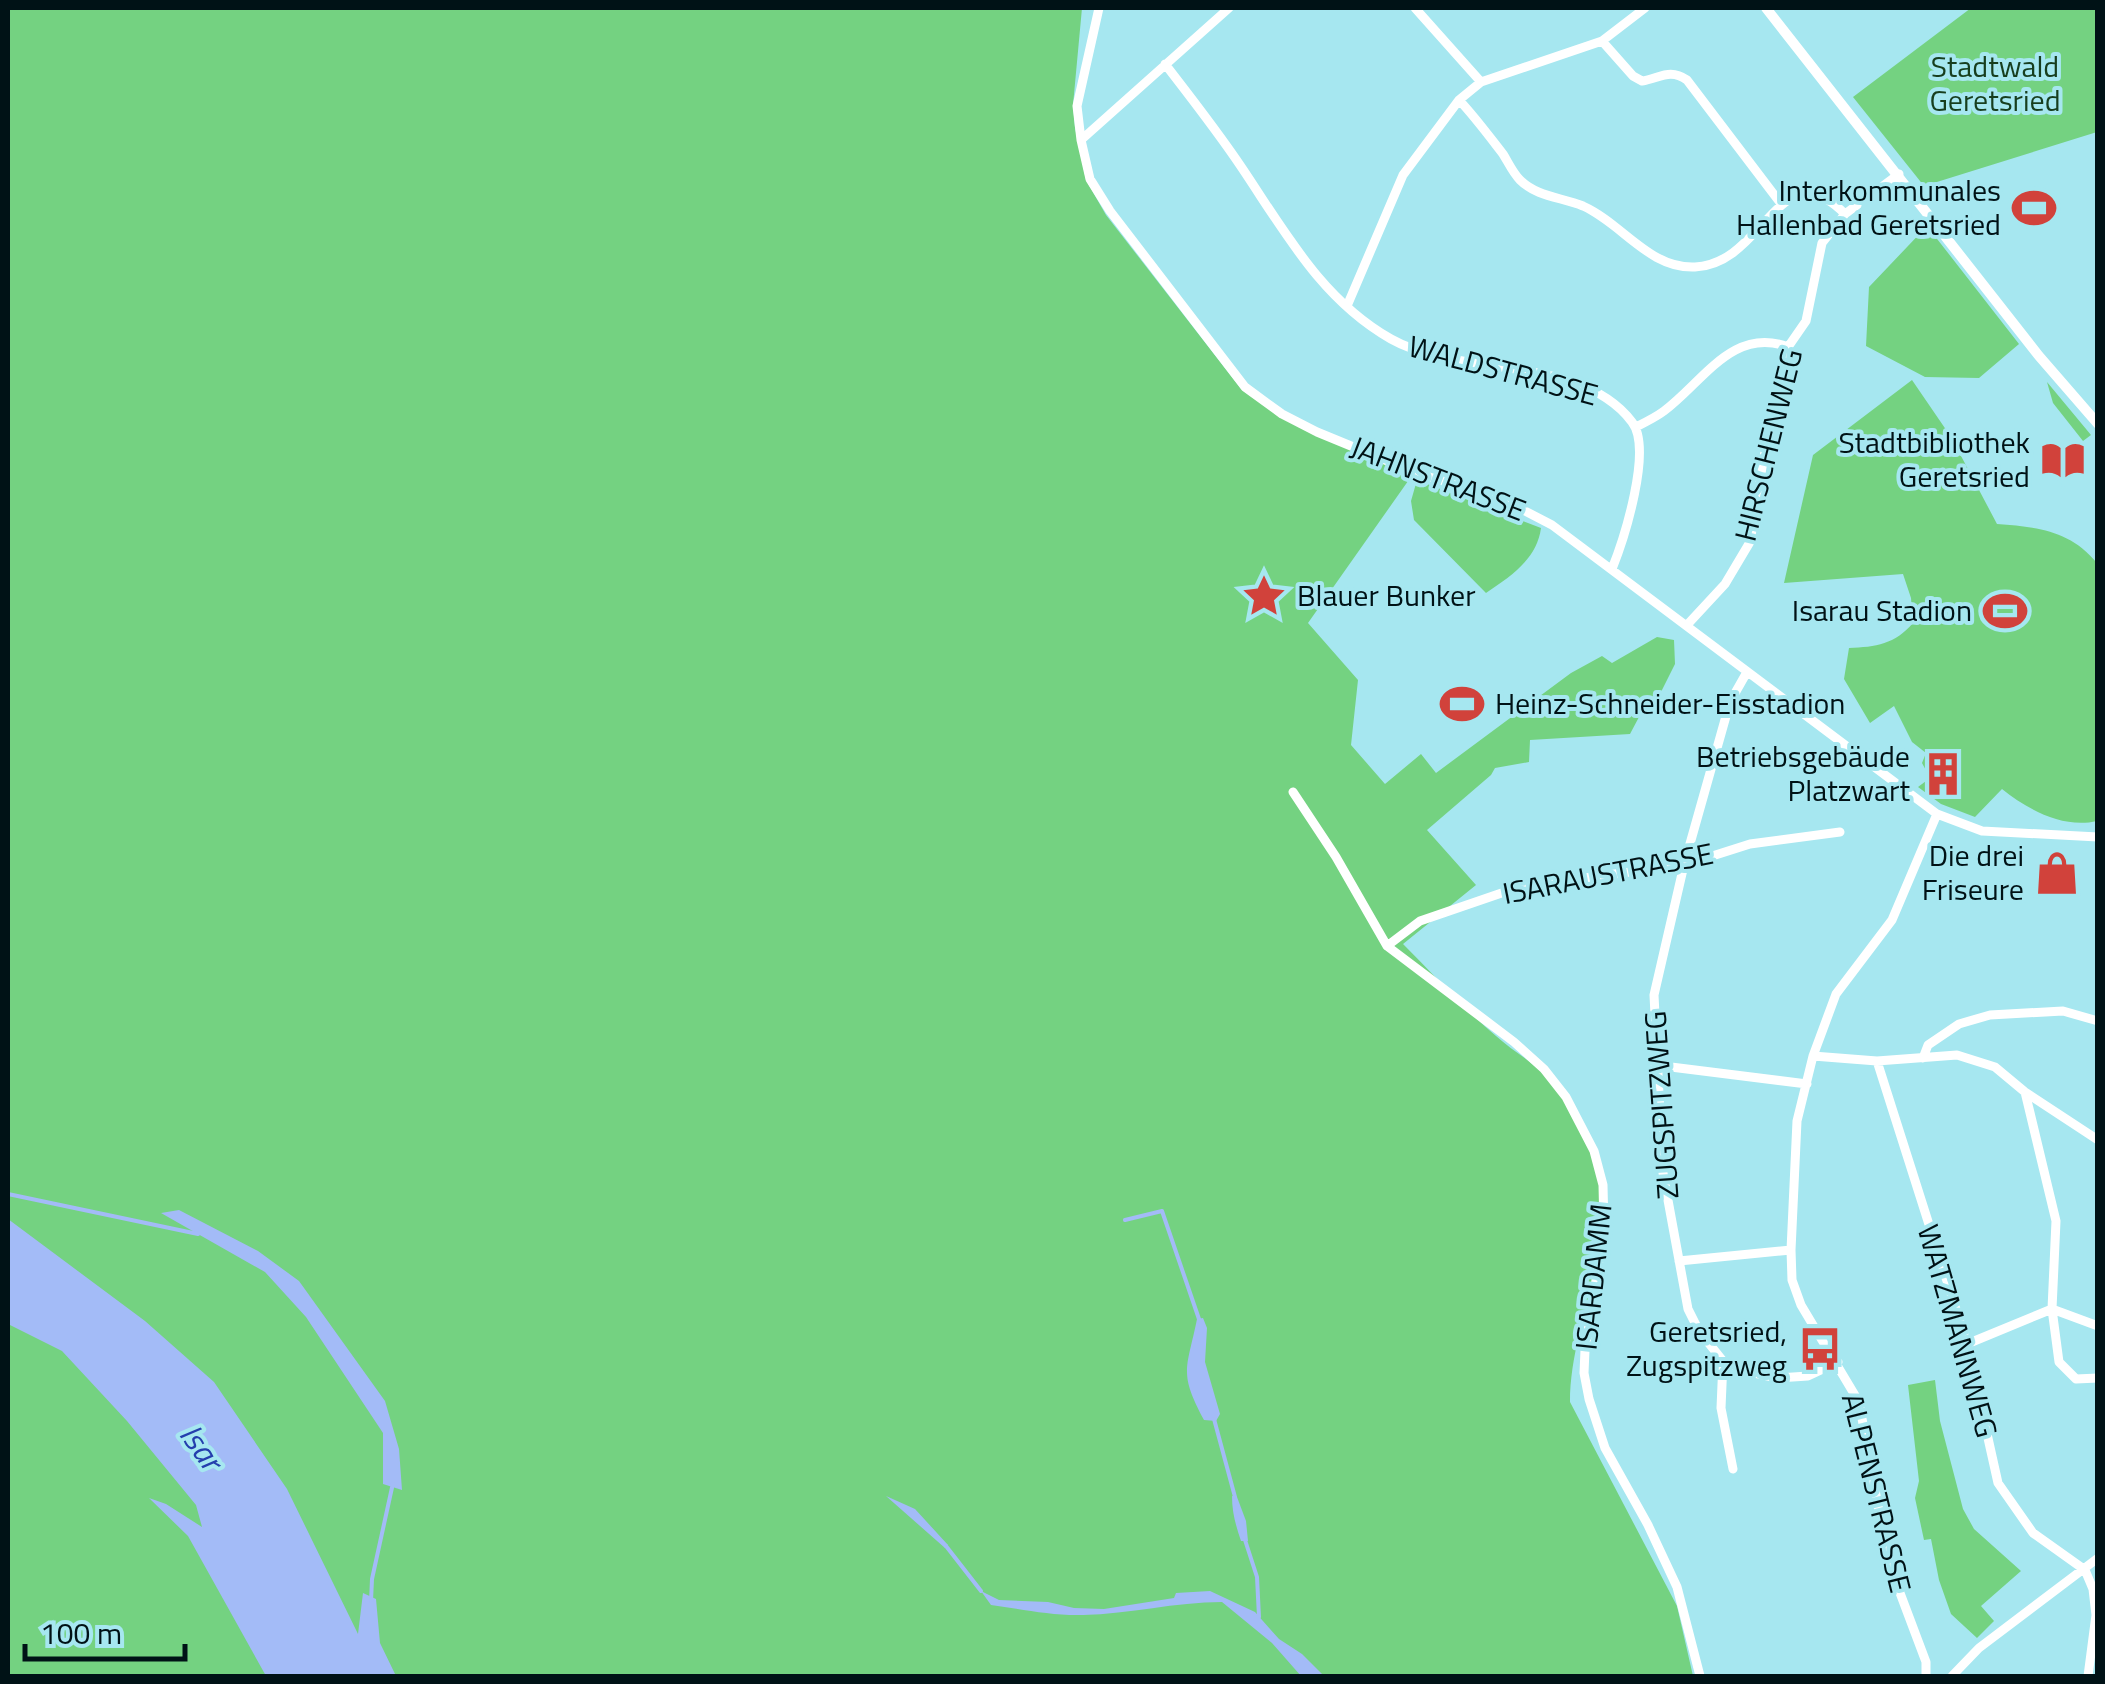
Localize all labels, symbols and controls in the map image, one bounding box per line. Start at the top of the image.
park label: Stadtwald Geretsried [1929,43,2061,123]
place label: Interkommunales Hallenbad Geretsried [1736,167,2001,247]
sports icon: Interkommunales Hallenbad Geretsried [2010,184,2058,232]
street label: WALDSTRASSE [1403,323,1603,417]
street label: HIRSCHENWEG [1722,344,1814,546]
place label: Stadtbibliothek Geretsried [1839,419,2030,499]
street label: JAHNSTRASSE [1344,424,1533,533]
library icon: Stadtbibliothek Geretsried [2039,436,2087,484]
place icon: Blauer Bunker [1240,572,1288,620]
place label: Blauer Bunker [1297,572,1476,618]
place label: Isarau Stadion [1792,587,1972,633]
sports icon: Isarau Stadion [1981,587,2029,635]
sports icon: Heinz-Schneider-Eisstadion [1438,680,1486,728]
place label: Heinz-Schneider-Eisstadion [1495,680,1845,726]
place label: Betriebsgebäude Platzwart [1696,733,1910,813]
building icon: Betriebsgebäude Platzwart [1919,750,1967,798]
street label: ISARAUSTRASSE [1499,830,1717,916]
place label: Die drei Friseure [1922,832,2024,912]
shop icon: Die drei Friseure [2033,849,2081,897]
street label: ZUGSPITZWEG [1631,1009,1691,1201]
street label: ISARDAMM [1562,1201,1624,1352]
street label: WATZMANNWEG [1906,1219,2010,1442]
place label: Geretsried, Zugspitzweg [1626,1308,1787,1388]
bus stop icon: Geretsried, Zugspitzweg [1796,1325,1844,1373]
street label: ALPENSTRASSE [1830,1388,1924,1597]
water label: Isar [169,1413,237,1483]
scale bar [25,1599,185,1661]
text: 100 m [40,1610,122,1656]

